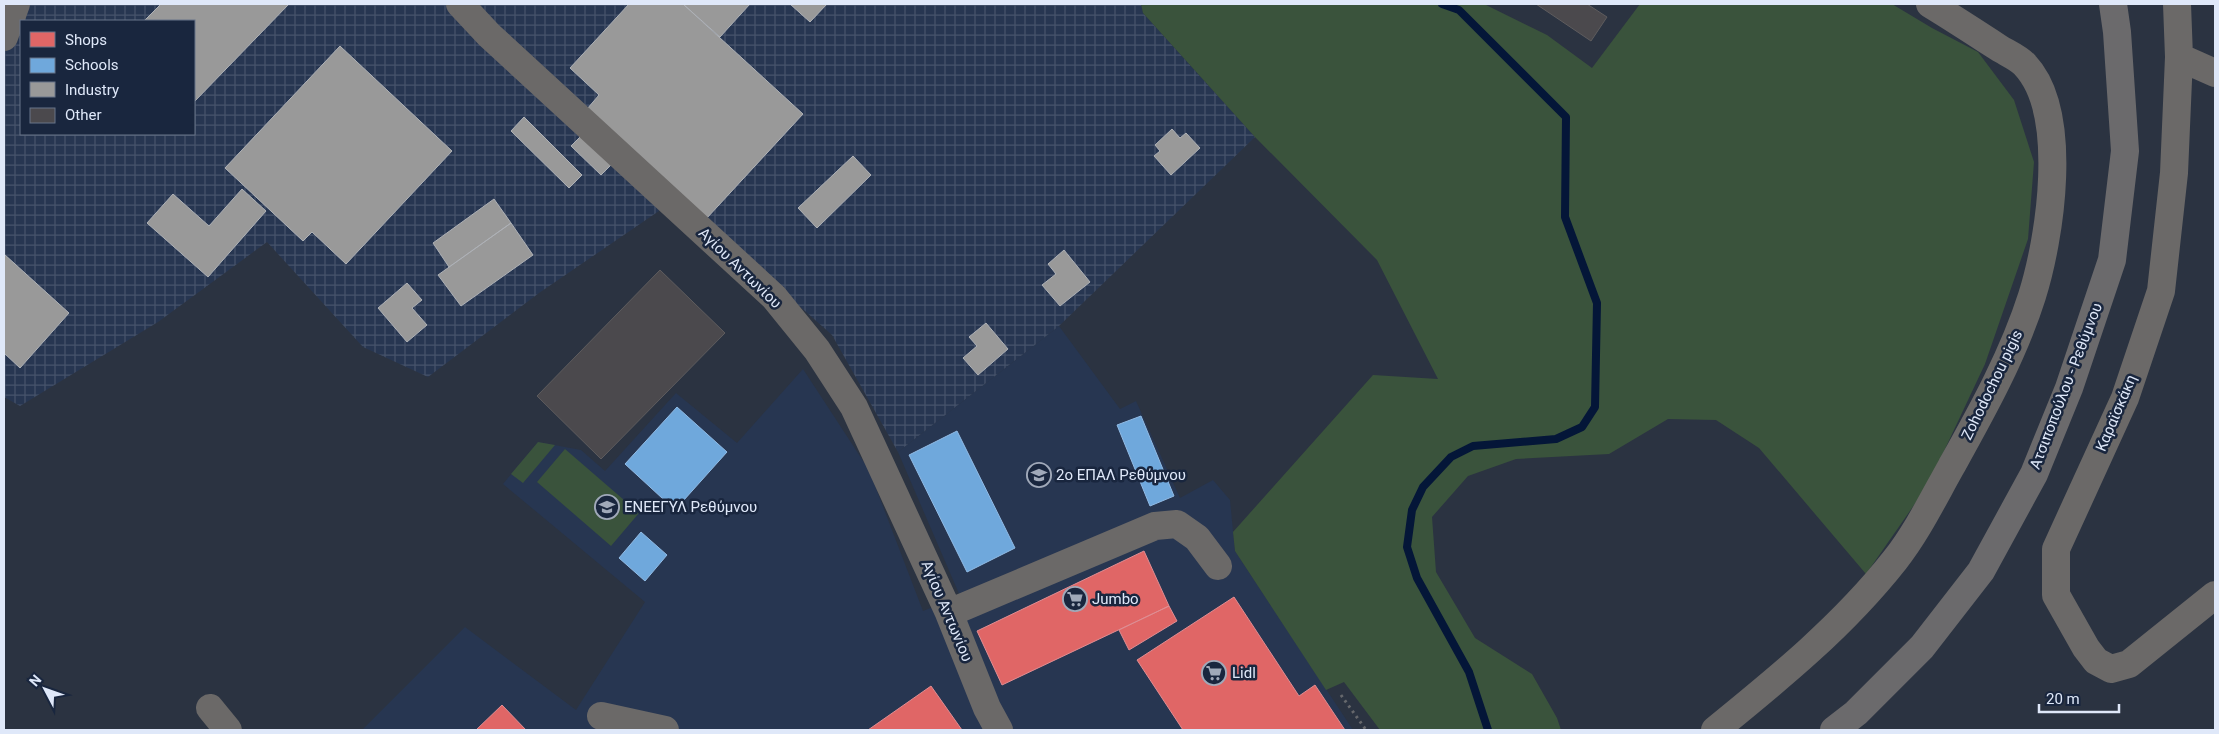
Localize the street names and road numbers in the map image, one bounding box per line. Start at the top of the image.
street label: Αγίου Αντωνίου [695,224,785,312]
street label: Ατσιποπούλου - Ρεθύμνου [2026,300,2106,472]
street label: Zohodochou pigis [1958,327,2026,443]
street label: Καραϊσκάκη [2092,372,2140,454]
street label: Αγίου Αντωνίου [918,558,976,664]

